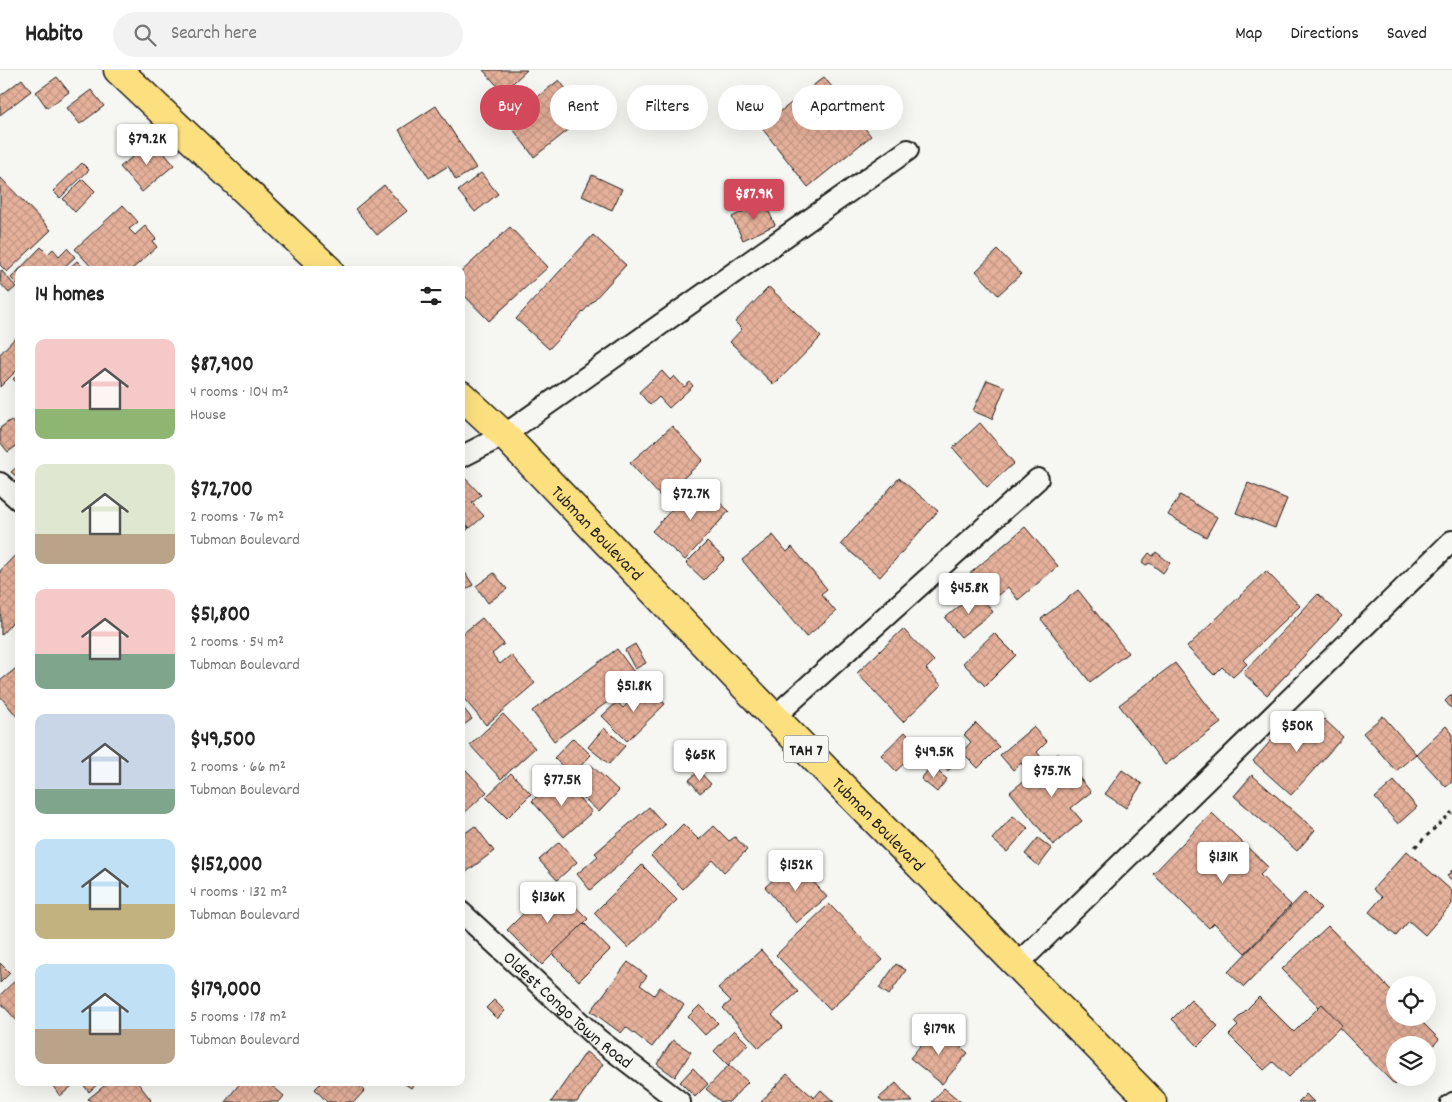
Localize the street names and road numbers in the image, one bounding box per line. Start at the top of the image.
street label: Tubman Boulevard [544,481,648,588]
road number: TAH 7 [784,736,828,762]
street label: Tubman Boulevard [825,773,929,879]
street label: Oldest Congo Town Road [496,947,637,1076]

